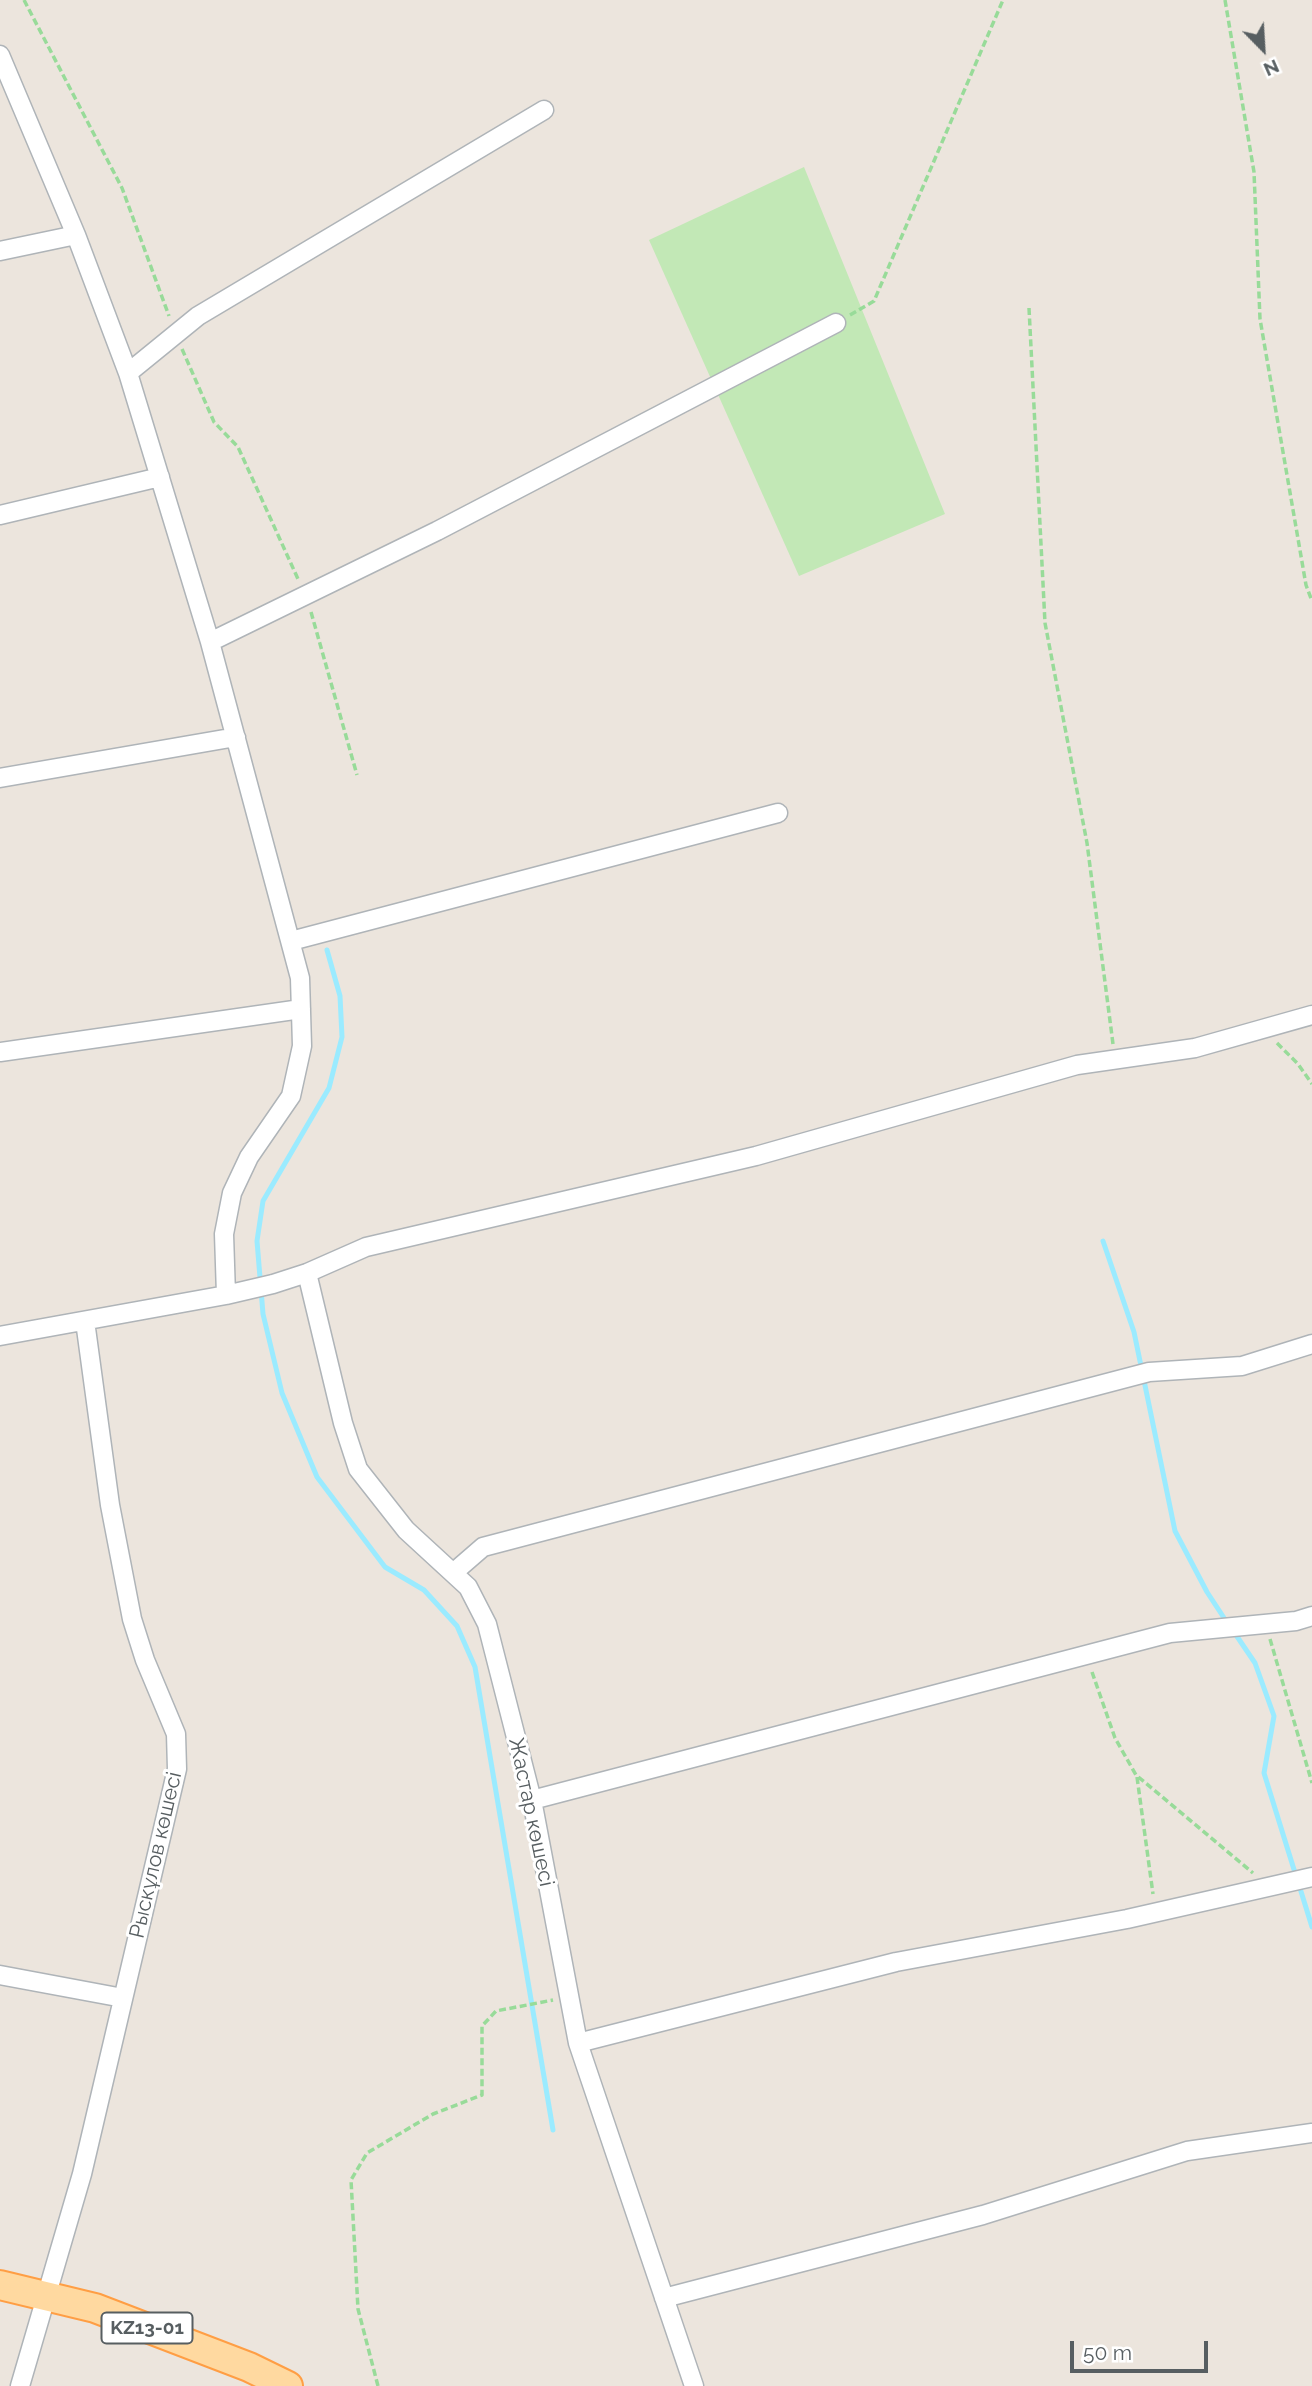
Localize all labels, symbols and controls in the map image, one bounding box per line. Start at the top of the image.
north arrow [1228,14,1298,84]
text: N [1260,55,1283,81]
street label: Жастар көшесі [503,1735,559,1889]
street label: Рыскұлов көшесі [125,1769,187,1941]
road number: KZ13-01 [102,2312,192,2344]
scale bar [1074,2326,1212,2370]
text: 50 m [1083,2340,1132,2365]

